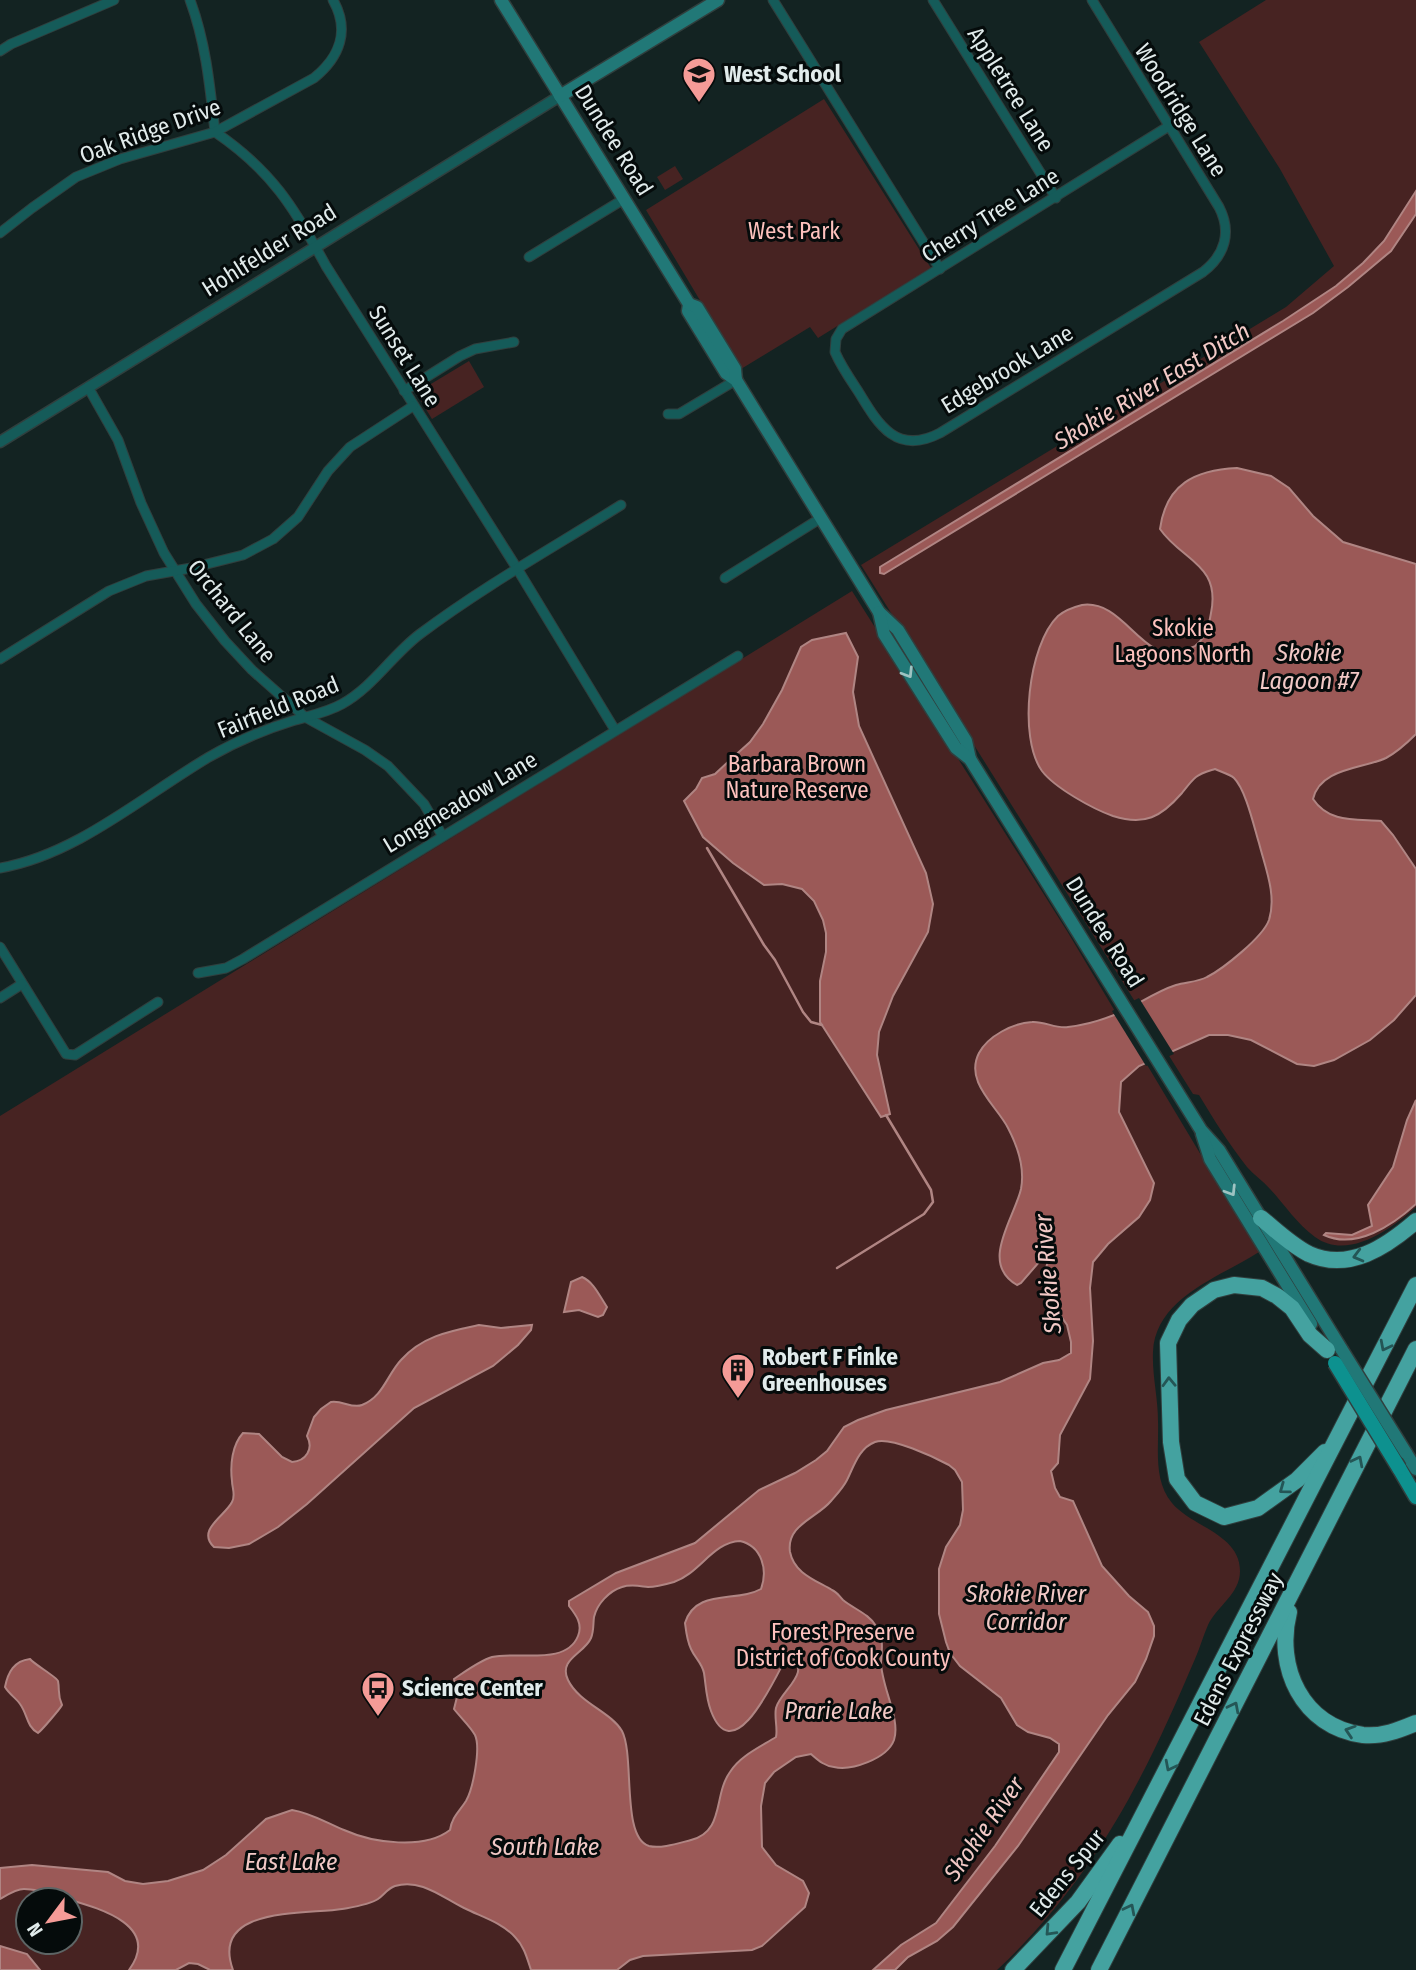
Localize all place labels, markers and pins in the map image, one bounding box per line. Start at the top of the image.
school or university icon: West School [680,55,718,104]
place label: West School [724,60,842,88]
place label: Robert F Finke Greenhouses [762,1343,898,1397]
building icon: Robert F Finke Greenhouses [719,1351,757,1400]
bus stop icon: Science Center [359,1669,397,1718]
place label: Science Center [402,1674,543,1702]

